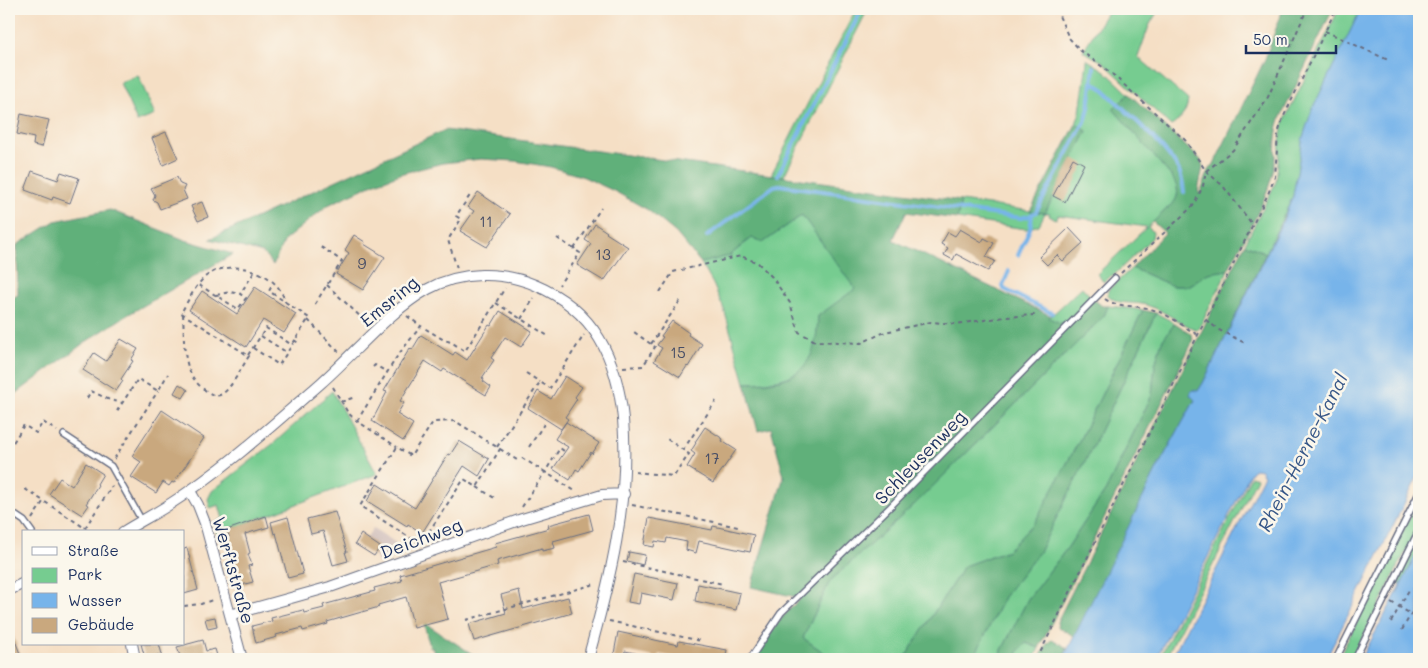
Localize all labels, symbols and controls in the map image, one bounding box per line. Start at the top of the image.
scale bar [1246,22,1336,54]
text: 50 m [1253,29,1288,49]
house number: 11 [479,211,493,231]
house number: 13 [595,244,611,264]
house number: 9 [358,253,367,273]
street label: Emsring [355,270,423,332]
house number: 15 [670,342,686,362]
water label: Rhein-Herne-Kanal [1251,368,1353,535]
street label: Schleusenweg [869,405,971,509]
house number: 17 [704,448,720,468]
street label: Deichweg [377,512,465,564]
street label: Werftstraße [207,514,261,626]
legend [22,530,185,646]
text: Straße [68,540,119,560]
text: Park [68,564,102,584]
text: Wasser [68,590,122,610]
text: Gebäude [68,614,134,634]

